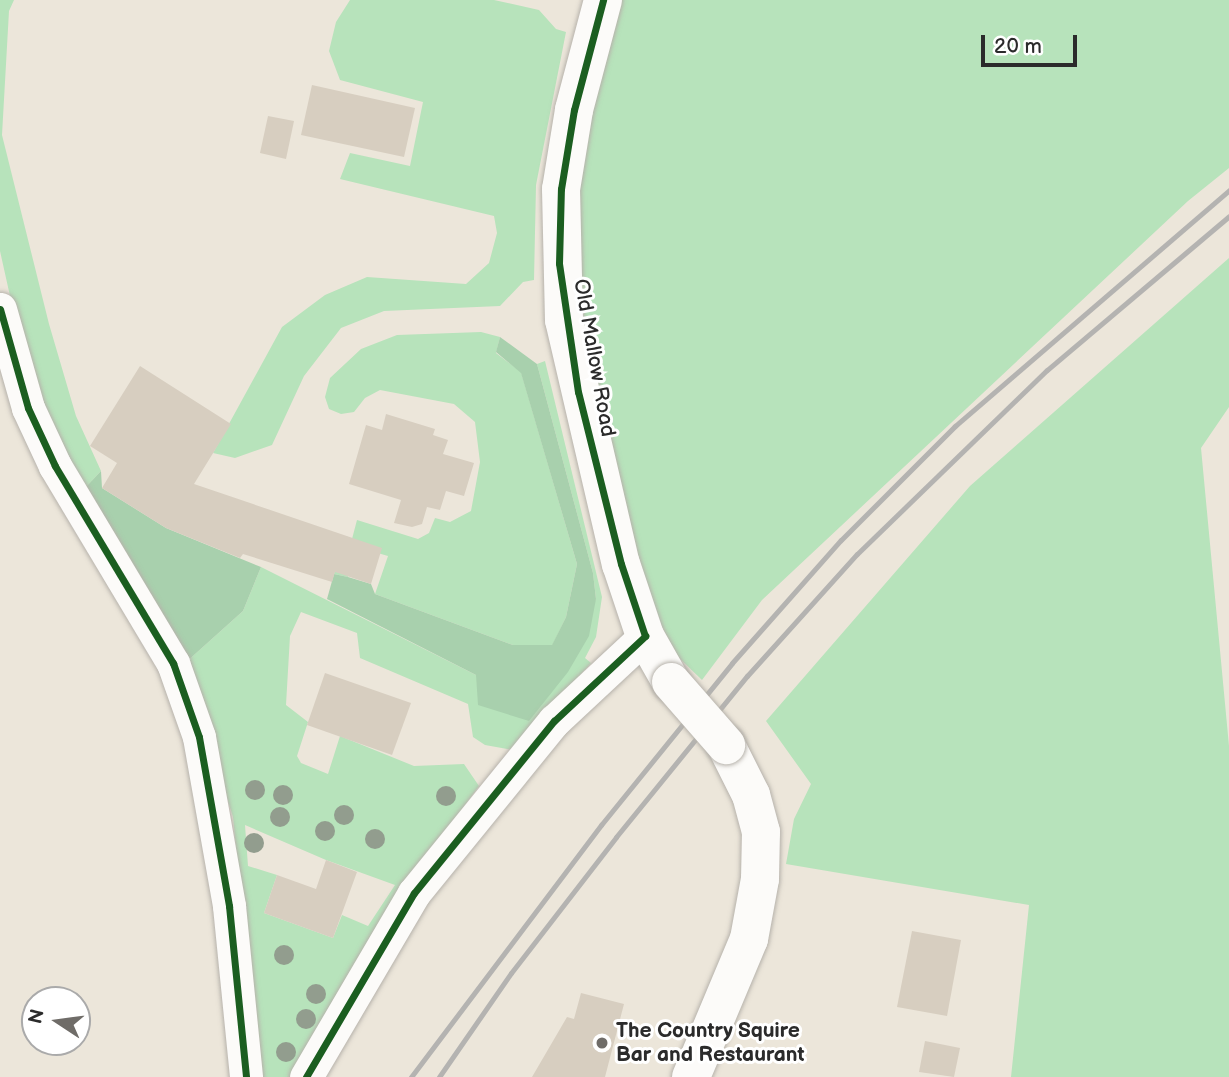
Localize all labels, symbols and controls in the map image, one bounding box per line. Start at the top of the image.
scale bar [984,21,1080,65]
text: 20 m [994,34,1042,59]
street label: Old Mallow Road [568,277,620,439]
north arrow [21,986,91,1056]
text: N [24,1007,50,1026]
place label: The Country Squire Bar and Restaurant [616,1018,805,1068]
marker: The Country Squire Bar and Restaurant [594,1035,610,1051]

